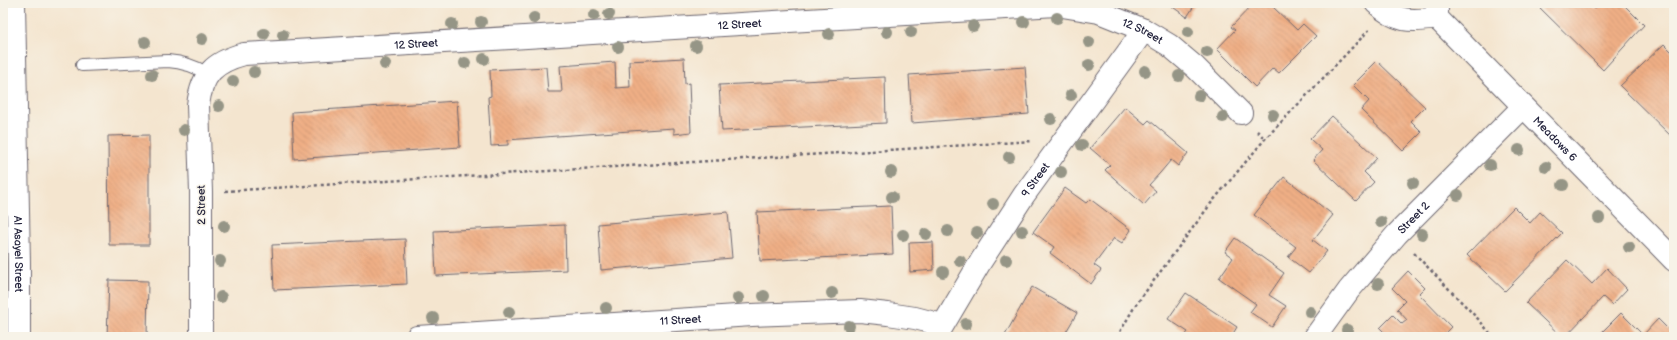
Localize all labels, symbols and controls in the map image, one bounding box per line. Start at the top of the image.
street label: 12 Street [1120,16,1165,47]
street label: 12 Street [717,17,762,32]
street label: 12 Street [394,36,439,52]
street label: Meadows 6 [1530,114,1580,164]
street label: 9 Street [1019,160,1053,200]
street label: 2 Street [195,185,208,225]
street label: Street 2 [1395,199,1433,237]
street label: Al Asayel Street [11,216,25,293]
street label: 11 Street [659,312,702,328]

